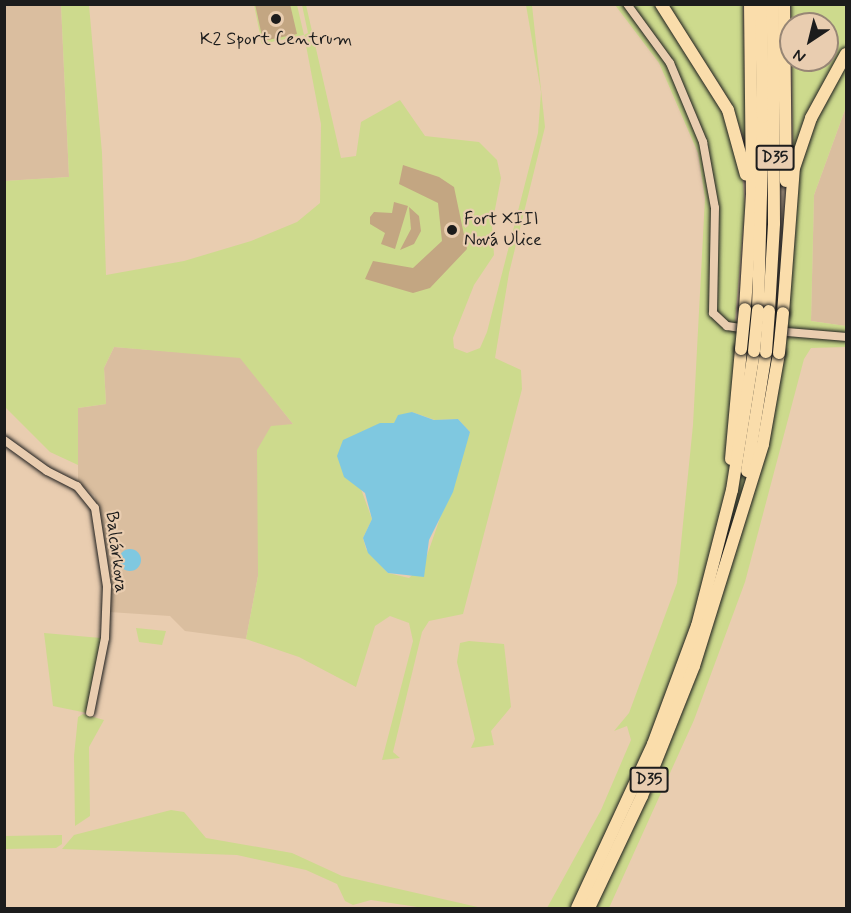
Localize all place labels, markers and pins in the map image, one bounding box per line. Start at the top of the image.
marker: K2 Sport Centrum [269,12,283,26]
place label: K2 Sport Centrum [203,28,349,50]
place label: Fort XIII Nová Ulice [464,209,542,252]
marker: Fort XIII Nová Ulice [445,223,459,237]

